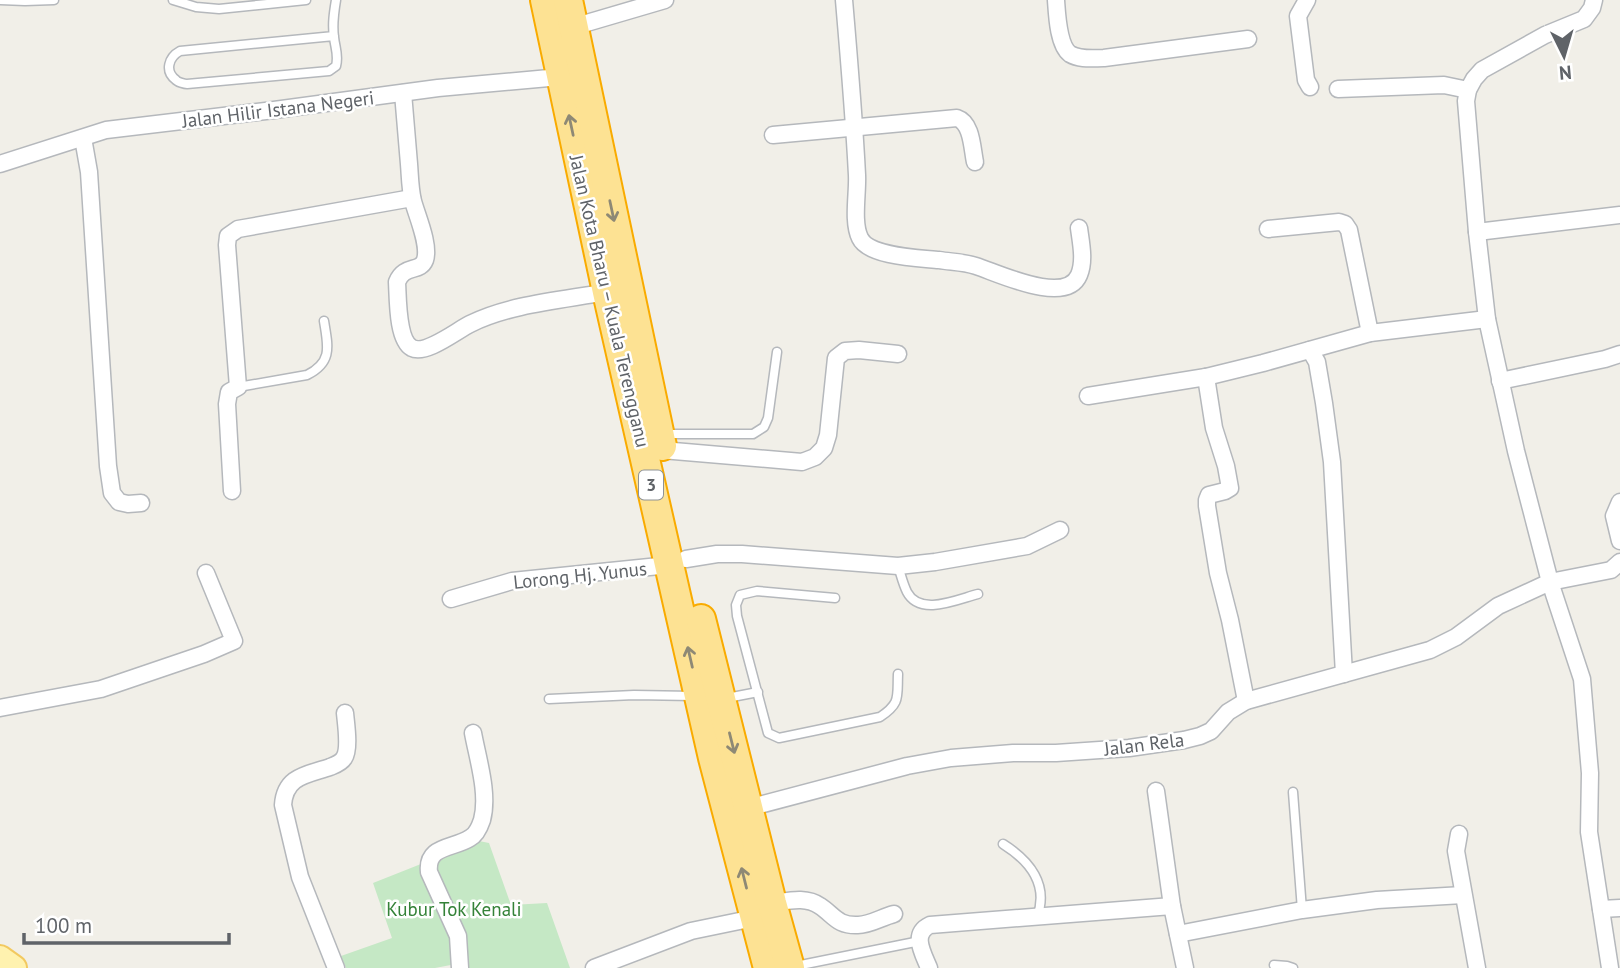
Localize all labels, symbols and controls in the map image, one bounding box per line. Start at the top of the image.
north arrow [1529,21,1599,91]
text: N [1558,60,1573,85]
street label: Jalan Hilir Istana Negeri [180,85,375,133]
one-way arrow [563,114,577,137]
street label: Jalan Kota Bharu – Kuala Terengganu [564,151,655,450]
one-way arrow [606,199,620,222]
road number: 3 [639,471,663,500]
street label: Lorong Hj. Yunus [512,556,648,594]
one-way arrow [683,646,697,669]
street label: Jalan Rela [1102,727,1185,761]
one-way arrow [726,731,739,754]
one-way arrow [737,868,750,890]
park label: Kubur Tok Kenali [386,897,522,921]
scale bar [24,902,229,946]
text: 100 m [35,912,92,939]

